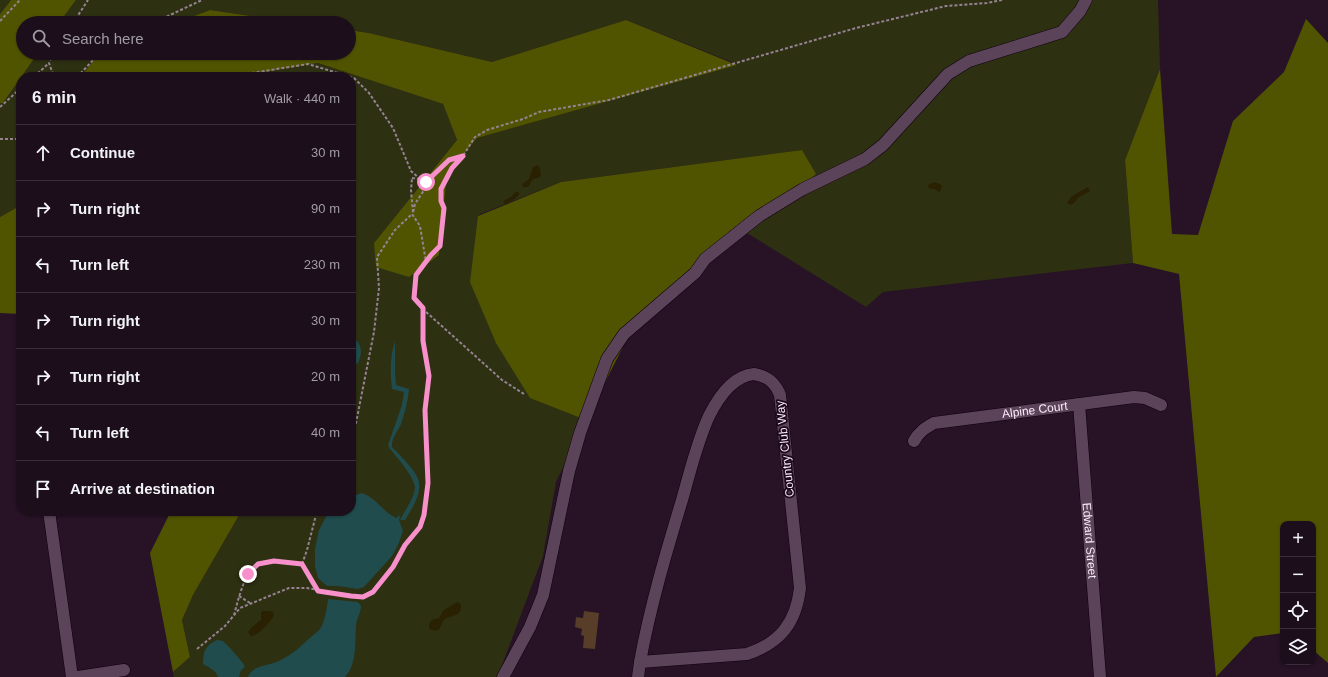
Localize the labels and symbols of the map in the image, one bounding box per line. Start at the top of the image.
route start [417,173,435,191]
street label: Alpine Court [1001,399,1069,421]
street label: Country Club Way [773,400,797,498]
street label: Edward Street [1080,502,1099,580]
route end [239,565,257,583]

